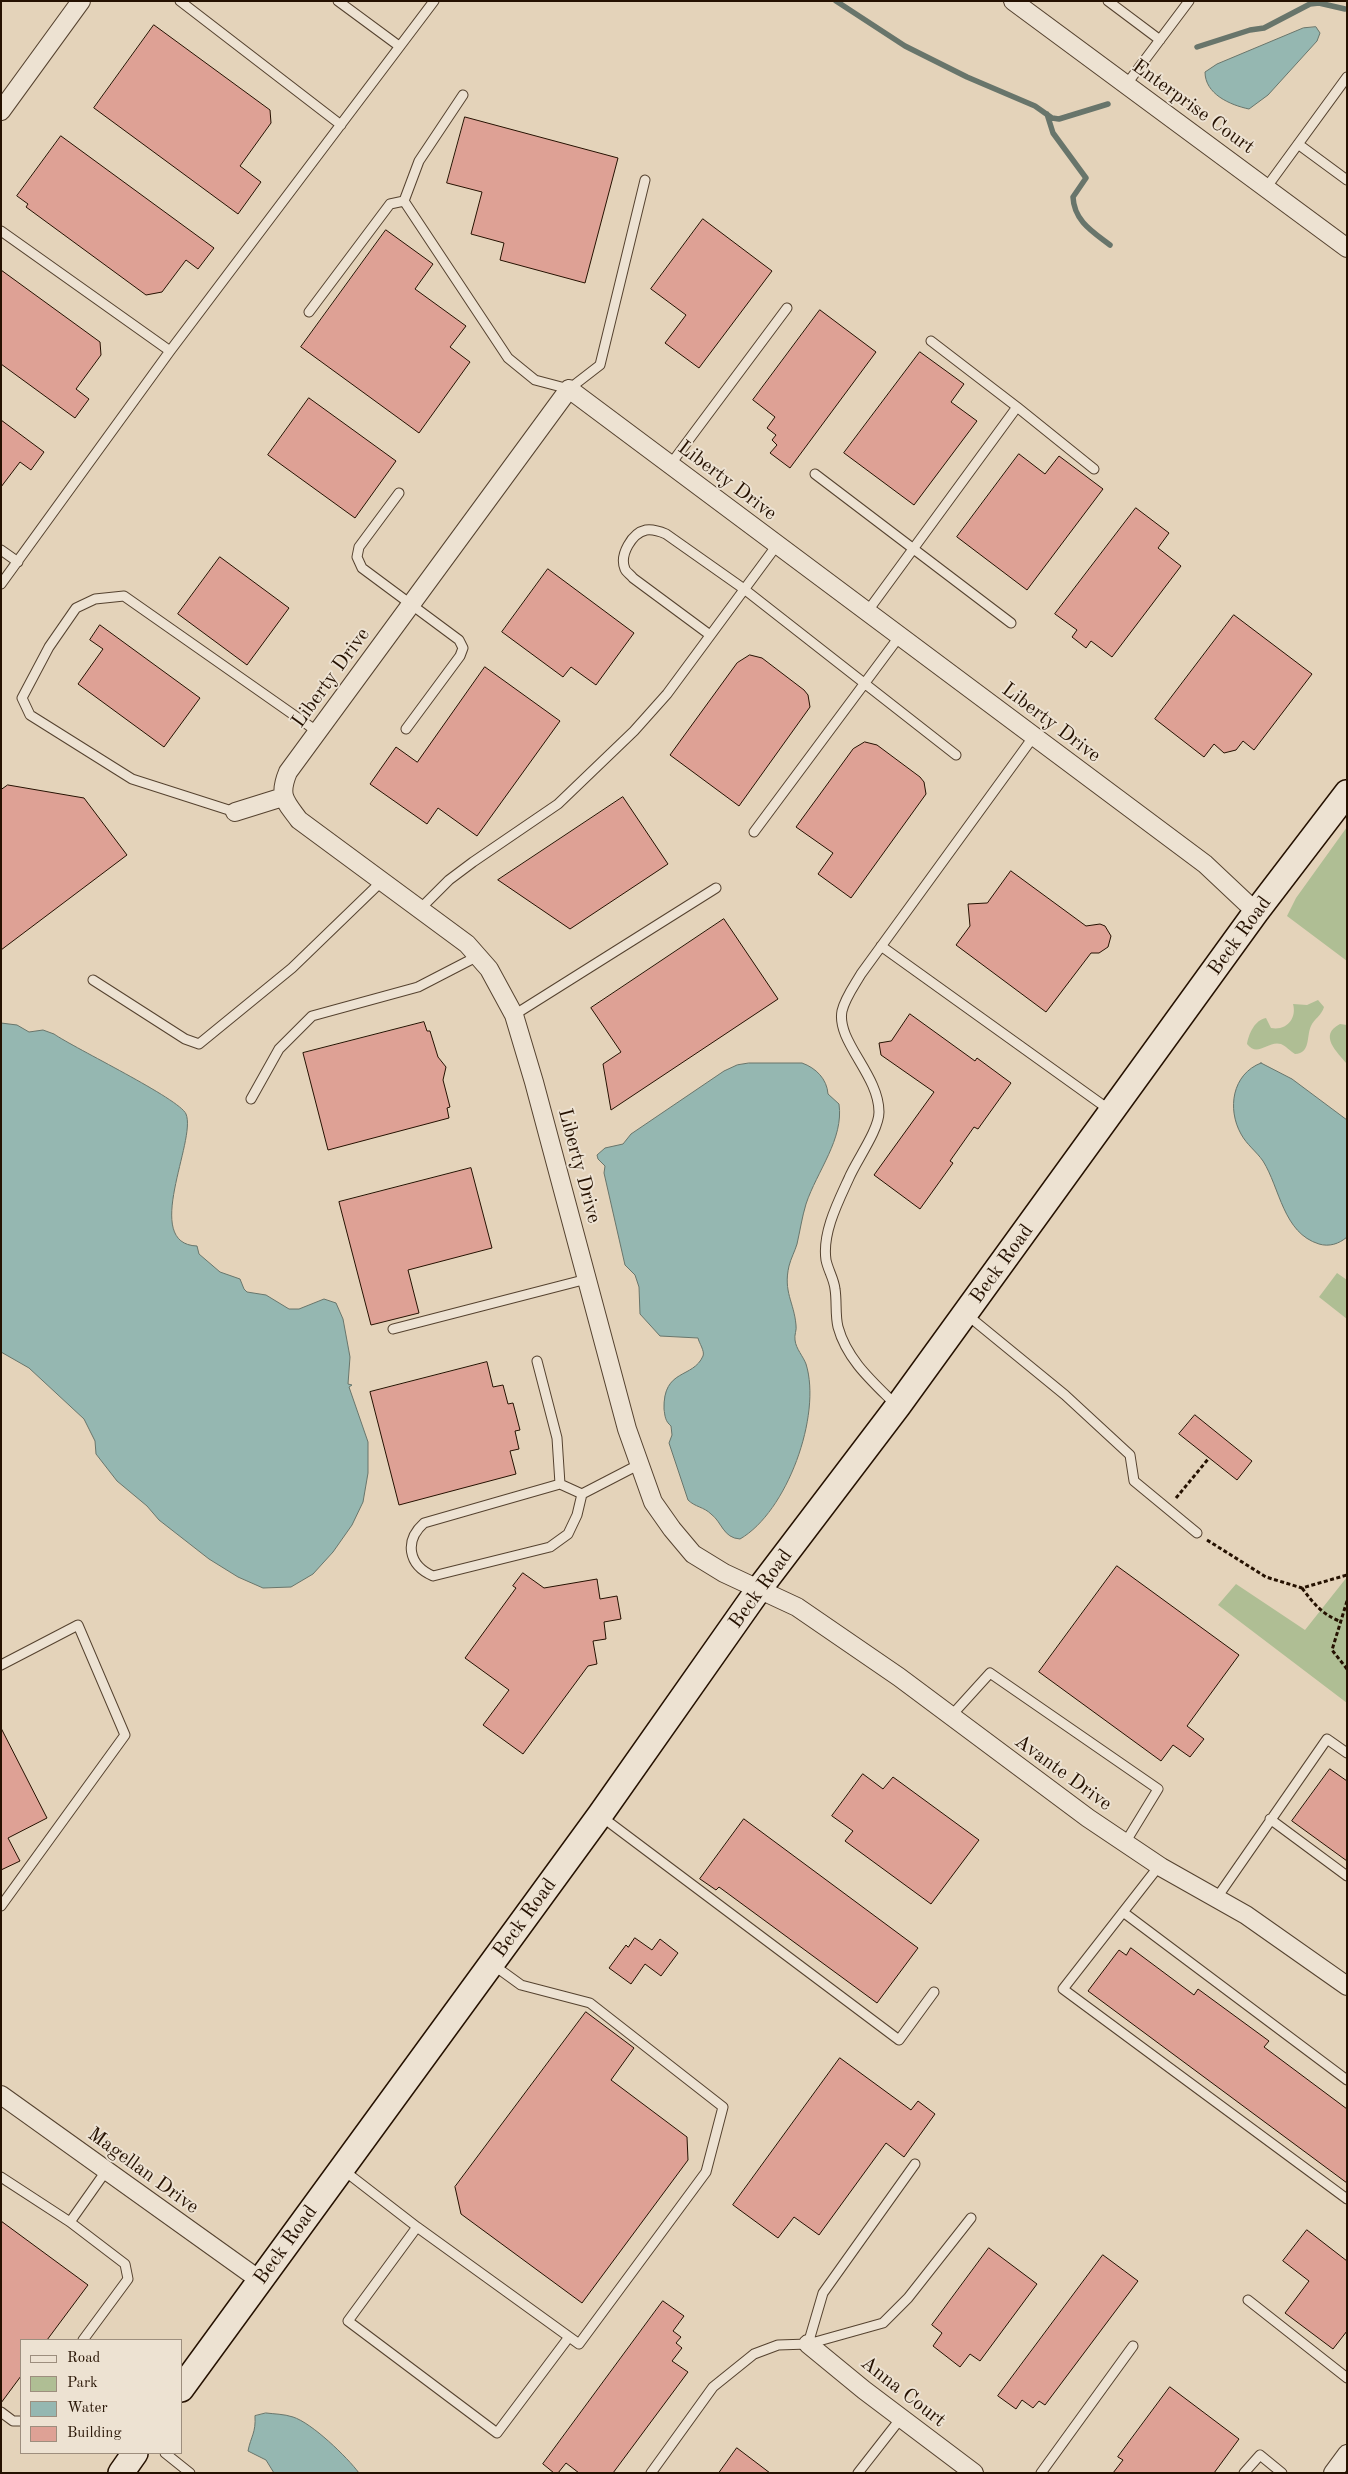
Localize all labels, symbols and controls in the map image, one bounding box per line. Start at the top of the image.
street label: Enterprise Court [1127,54,1259,160]
street label: Liberty Drive [673,436,781,526]
street label: Liberty Drive [287,623,375,733]
street label: Liberty Drive [997,678,1105,768]
street label: Beck Road [1203,892,1277,980]
street label: Liberty Drive [552,1106,606,1226]
street label: Beck Road [965,1220,1039,1308]
street label: Beck Road [724,1545,798,1633]
street label: Avante Drive [1010,1730,1116,1816]
street label: Beck Road [488,1874,562,1962]
street label: Magellan Drive [83,2123,203,2219]
street label: Beck Road [249,2201,323,2289]
legend [20,2339,182,2454]
text: Road [67,2351,100,2366]
street label: Anna Court [856,2351,950,2433]
text: Park [67,2376,98,2391]
text: Water [67,2401,108,2416]
text: Building [67,2426,122,2441]

